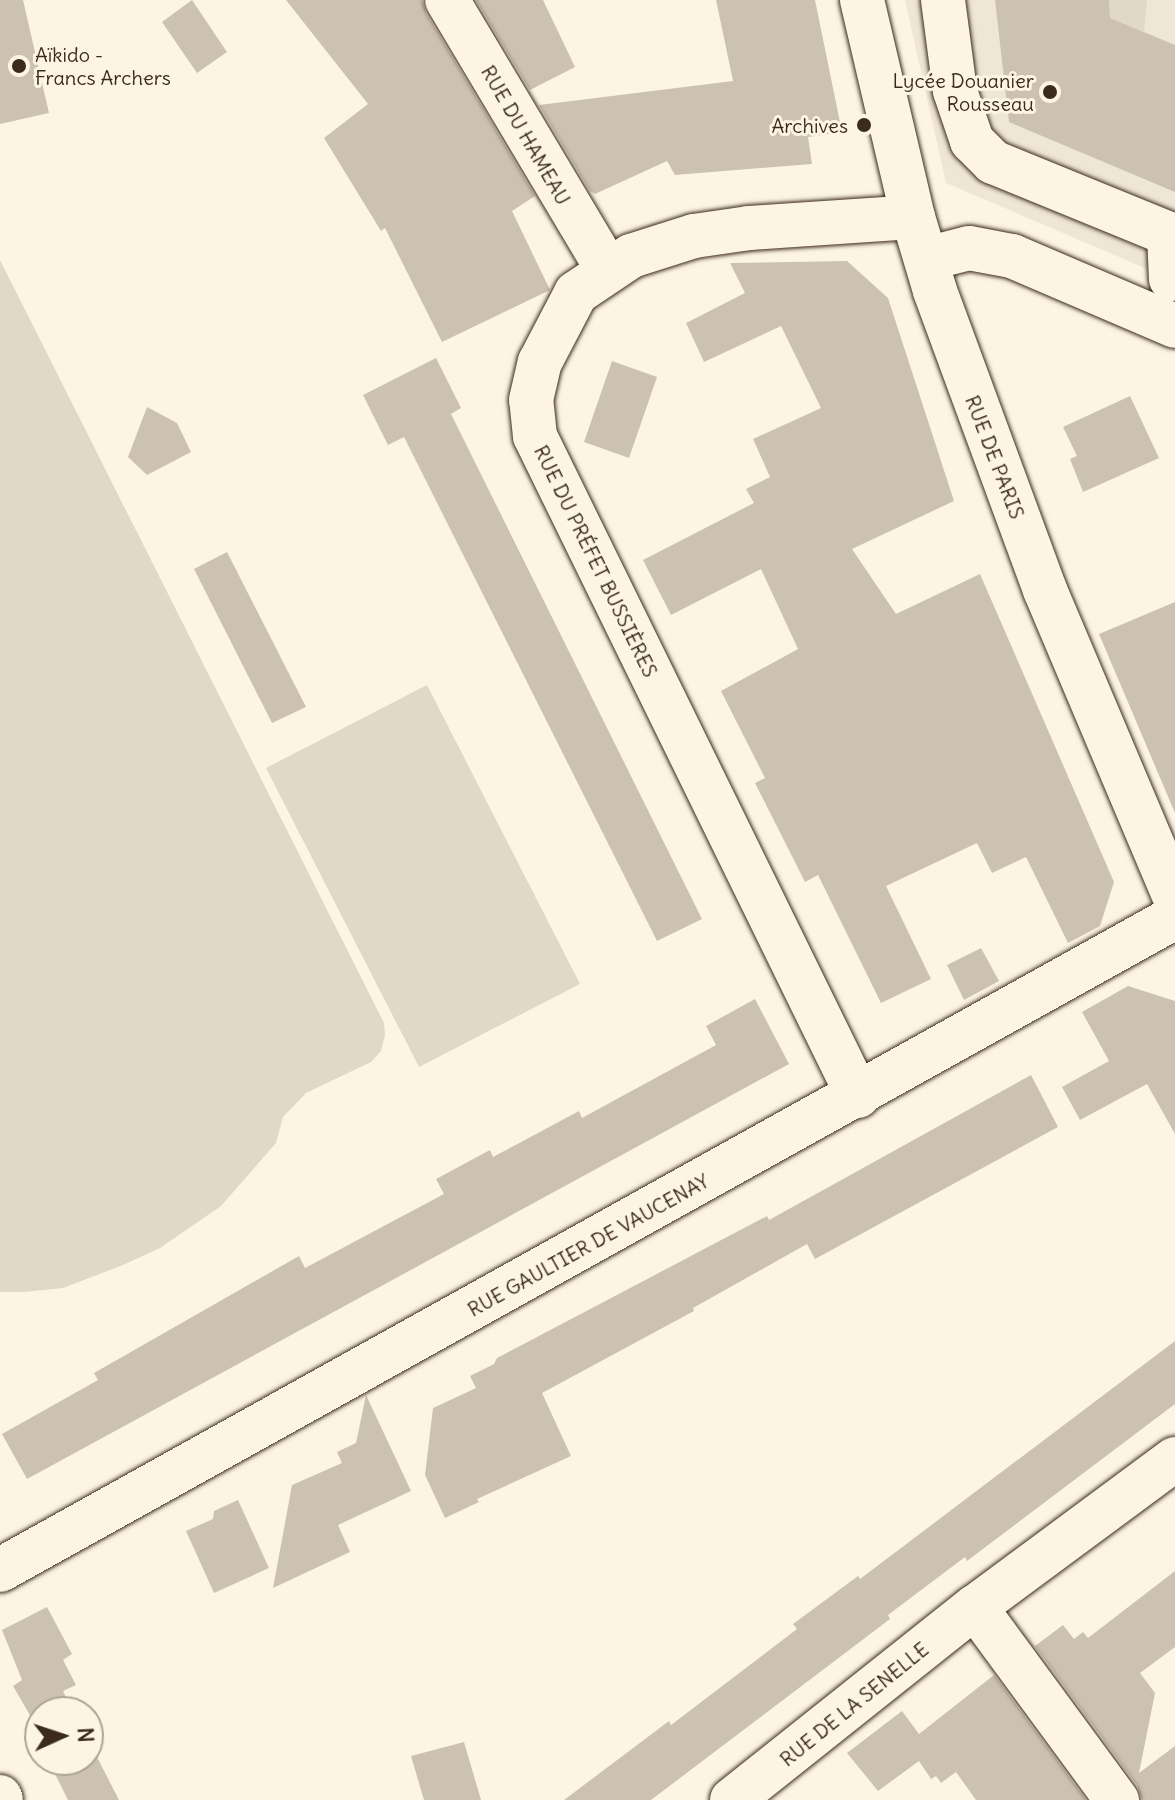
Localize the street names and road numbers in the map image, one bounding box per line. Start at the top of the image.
street label: RUE DU HAMEAU [476,61,576,209]
street label: RUE DE PARIS [960,392,1030,522]
street label: RUE DU PRÉFET BUSSIÈRES [529,441,663,681]
street label: RUE GAULTIER DE VAUCENAY [463,1169,713,1321]
street label: RUE DE LA SENELLE [775,1637,933,1771]

